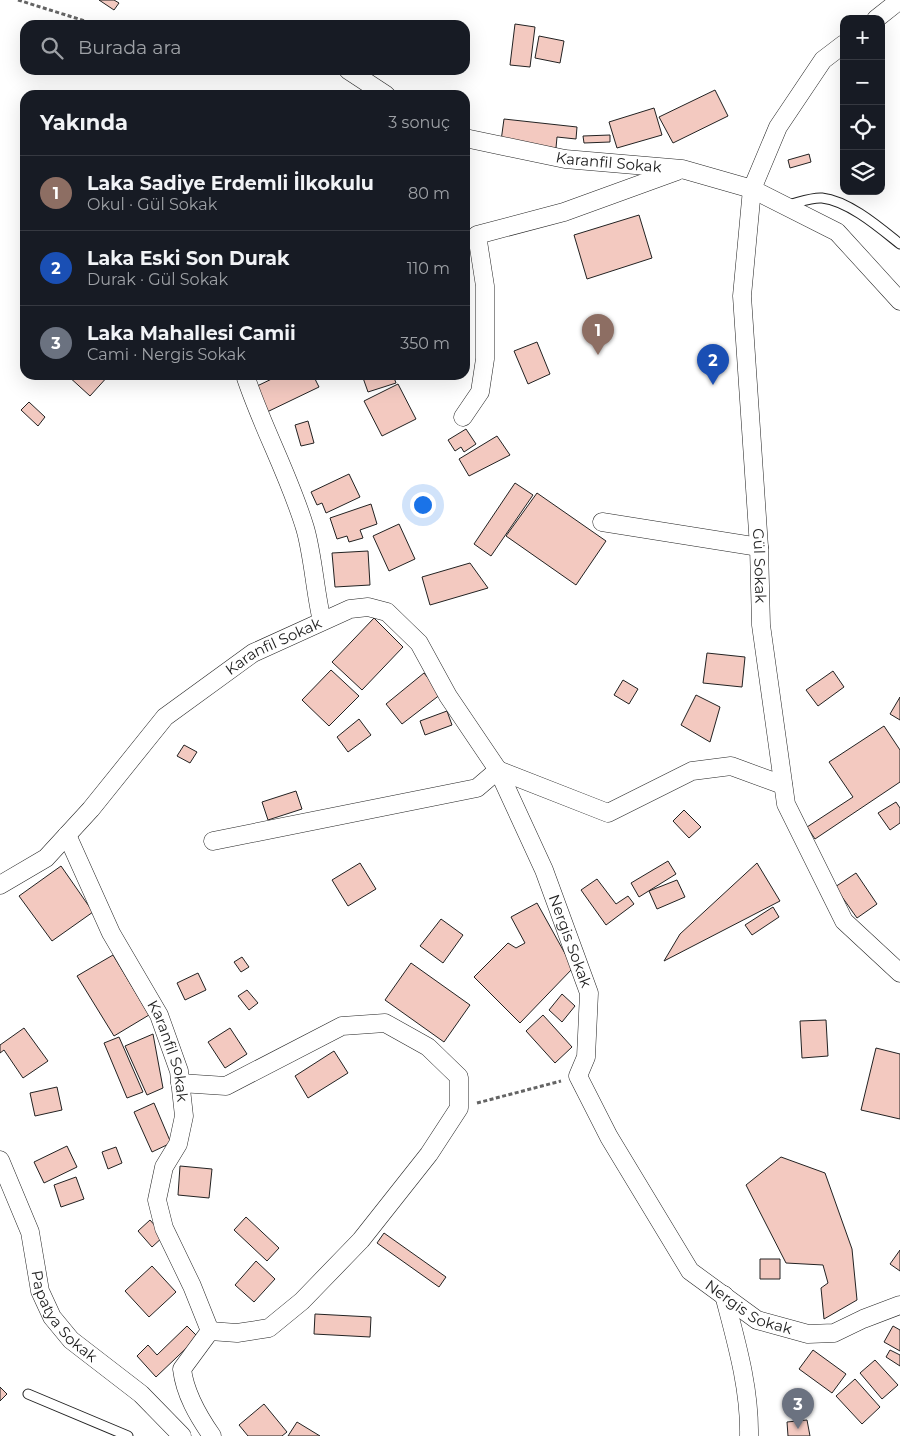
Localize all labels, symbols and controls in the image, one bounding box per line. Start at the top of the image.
map controls [840,15,885,195]
button: + [840,15,885,60]
search box [20,20,470,75]
icon: search [38,34,66,62]
text: Burada ara [78,36,182,59]
button: − [840,60,885,105]
button: locate [840,105,885,150]
text: Yakında [40,110,128,135]
text: 3 sonuç [388,113,450,132]
street label: Karanfil Sokak [554,147,662,176]
button: layers [840,150,885,195]
text: Laka Sadiye Erdemli İlkokulu [87,172,374,195]
text: 1 [53,184,59,203]
text: 80 m [408,184,450,203]
text: Okul · Gül Sokak [87,195,217,214]
text: Laka Eski Son Durak [87,247,289,270]
text: 2 [51,259,61,278]
text: 110 m [407,259,450,278]
text: Durak · Gül Sokak [87,270,228,289]
pin: 1 [582,314,614,355]
text: Laka Mahallesi Camii [87,322,296,345]
text: 3 [51,334,61,353]
text: 350 m [400,334,450,353]
pin: 2 [697,344,729,385]
text: Cami · Nergis Sokak [87,345,246,364]
your location [410,492,436,518]
street label: Gül Sokak [749,527,770,603]
street label: Karanfil Sokak [221,613,324,679]
street label: Nergis Sokak [545,892,596,990]
street label: Karanfil Sokak [143,997,192,1103]
street label: Papatya Sokak [28,1269,101,1366]
street label: Nergis Sokak [702,1275,794,1338]
pin: 3 [782,1388,814,1429]

